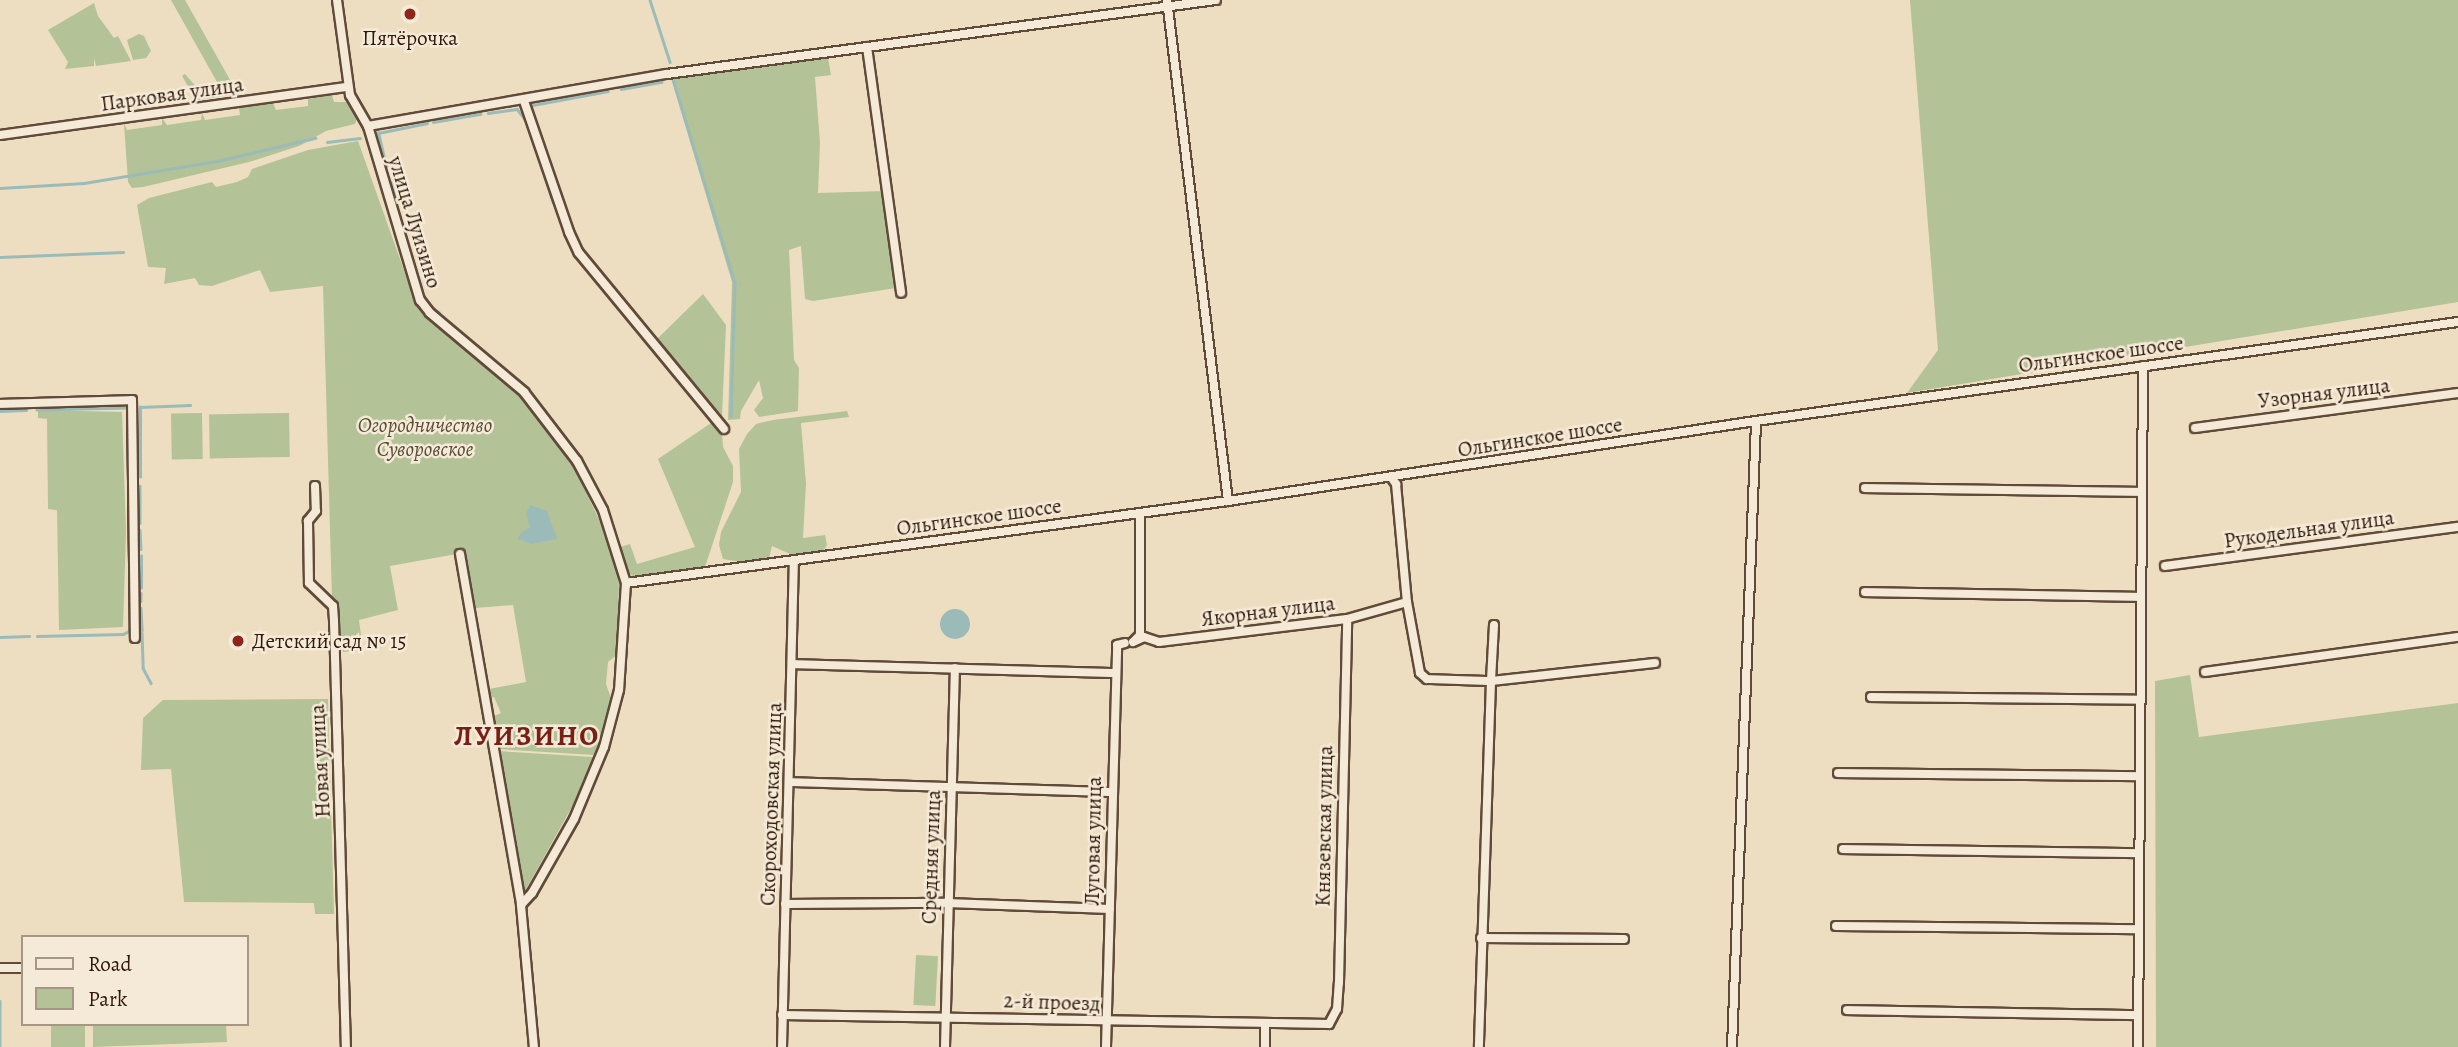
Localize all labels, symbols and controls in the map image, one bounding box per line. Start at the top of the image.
marker: Пятёрочка [402,6,418,22]
place label: Пятёрочка [362,25,458,51]
street label: Парковая улица [99,72,245,116]
street label: улица Луизино [383,153,447,291]
street label: Ольгинское шоссе [2017,330,2185,378]
street label: Узорная улица [2257,372,2391,414]
park label: Огородничество Суворовское [358,412,492,462]
street label: Ольгинское шоссе [1456,412,1624,462]
street label: Ольгинское шоссе [895,493,1063,541]
street label: Рукодельная улица [2222,505,2396,553]
street label: Якорная улица [1200,590,1336,632]
place label: Детский сад № 15 [252,628,406,654]
marker: Детский сад № 15 [230,633,246,649]
street label: Скороходовская улица [755,702,787,906]
street label: Новая улица [304,704,336,818]
district label: ЛУИЗИНО [455,719,599,753]
street label: Князевская улица [1310,745,1338,907]
street label: Луговая улица [1079,776,1107,906]
street label: Средняя улица [916,789,946,925]
legend [21,935,248,1026]
text: Road [88,950,132,978]
text: Park [88,985,127,1013]
street label: 2-й проезд [1003,988,1101,1016]

